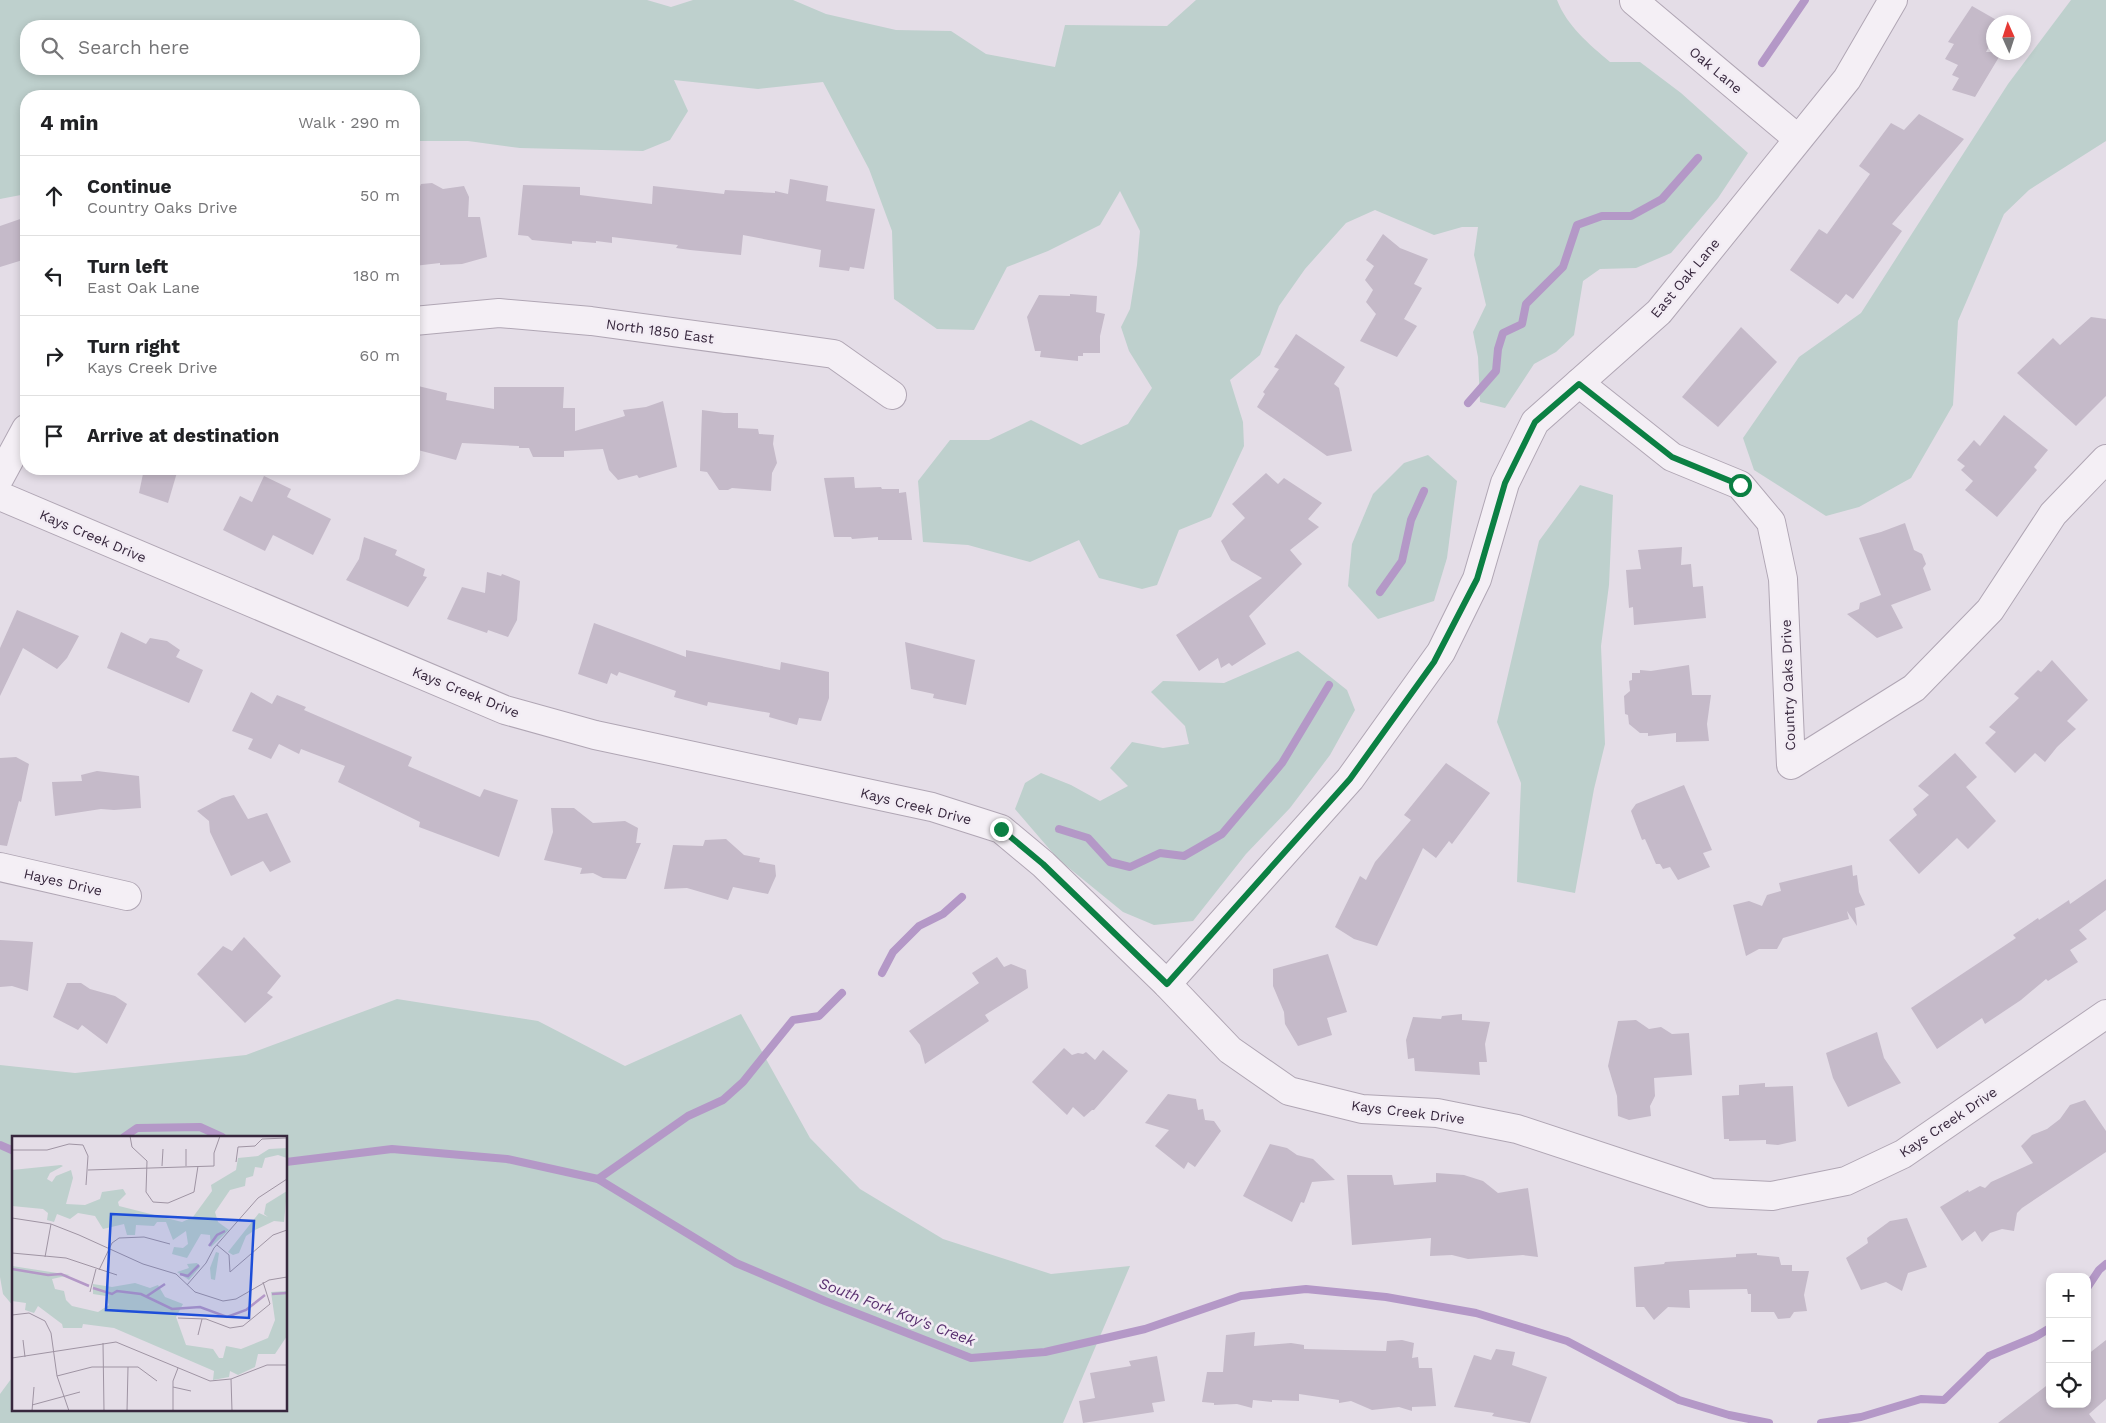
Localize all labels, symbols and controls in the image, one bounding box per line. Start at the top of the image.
north arrow [1986,15,2031,60]
search box [20,20,420,75]
icon: search [38,34,66,62]
text: Search here [78,36,189,59]
street label: Oak Lane [1686,43,1746,97]
text: 4 min [40,110,98,135]
text: Walk · 290 m [298,113,400,132]
text: Continue [87,175,171,198]
icon: ahead [40,182,68,210]
text: 50 m [360,186,400,205]
text: Country Oaks Drive [87,198,237,217]
street label: East Oak Lane [1647,235,1723,321]
text: Turn left [87,255,168,278]
icon: left [40,262,68,290]
text: 180 m [353,266,400,285]
text: East Oak Lane [87,278,200,297]
street label: North 1850 East [605,316,715,347]
text: Turn right [87,335,180,358]
icon: right [40,342,68,370]
text: 60 m [360,346,400,365]
text: Kays Creek Drive [87,358,217,377]
icon: arrive [40,422,68,450]
text: Arrive at destination [87,424,279,447]
route start [1729,474,1752,497]
street label: Kays Creek Drive [37,506,149,566]
street label: Country Oaks Drive [1778,619,1798,751]
street label: Kays Creek Drive [410,663,522,721]
street label: Kays Creek Drive [859,784,973,828]
route end [990,818,1013,841]
street label: Hayes Drive [22,865,104,899]
street label: Kays Creek Drive [1896,1083,2000,1161]
street label: Kays Creek Drive [1350,1097,1466,1127]
inset map [12,1136,288,1410]
map controls [2046,1273,2091,1408]
button: + [2046,1273,2091,1318]
water label: South Fork Kay's Creek [816,1274,978,1350]
button: − [2046,1318,2091,1363]
button: locate [2046,1363,2091,1408]

